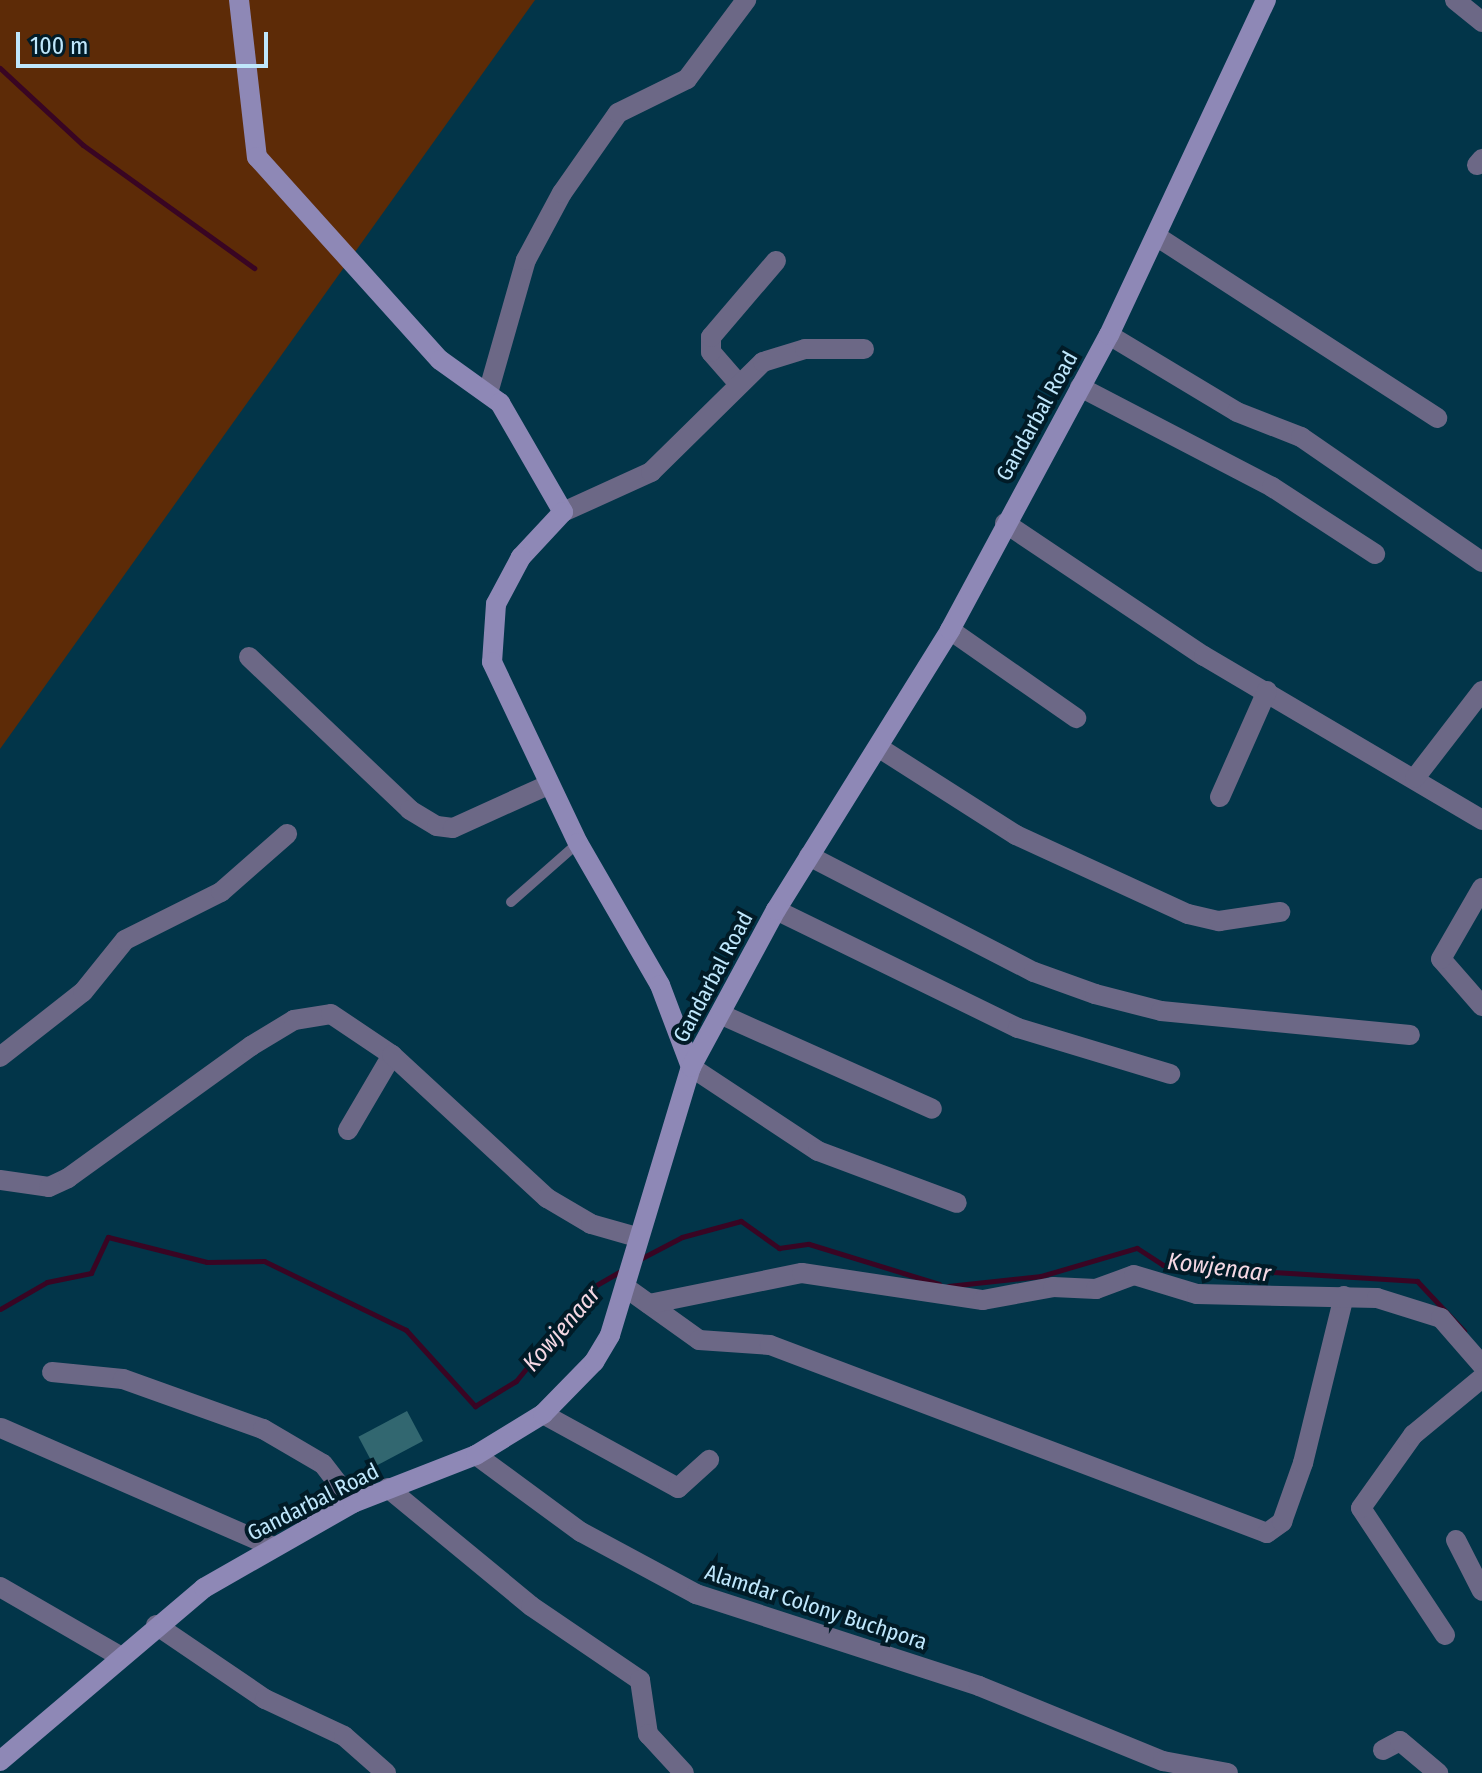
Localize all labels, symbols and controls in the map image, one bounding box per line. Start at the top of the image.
scale bar [20,16,272,66]
text: 100 m [30,32,88,60]
street label: Gandarbal Road [991,347,1083,485]
street label: Gandarbal Road [668,907,758,1047]
water label: Kowjenaar [1166,1247,1272,1289]
water label: Kowjenaar [517,1280,607,1378]
street label: Gandarbal Road [243,1458,383,1546]
street label: Alamdar Colony Buchpora [702,1559,930,1655]

